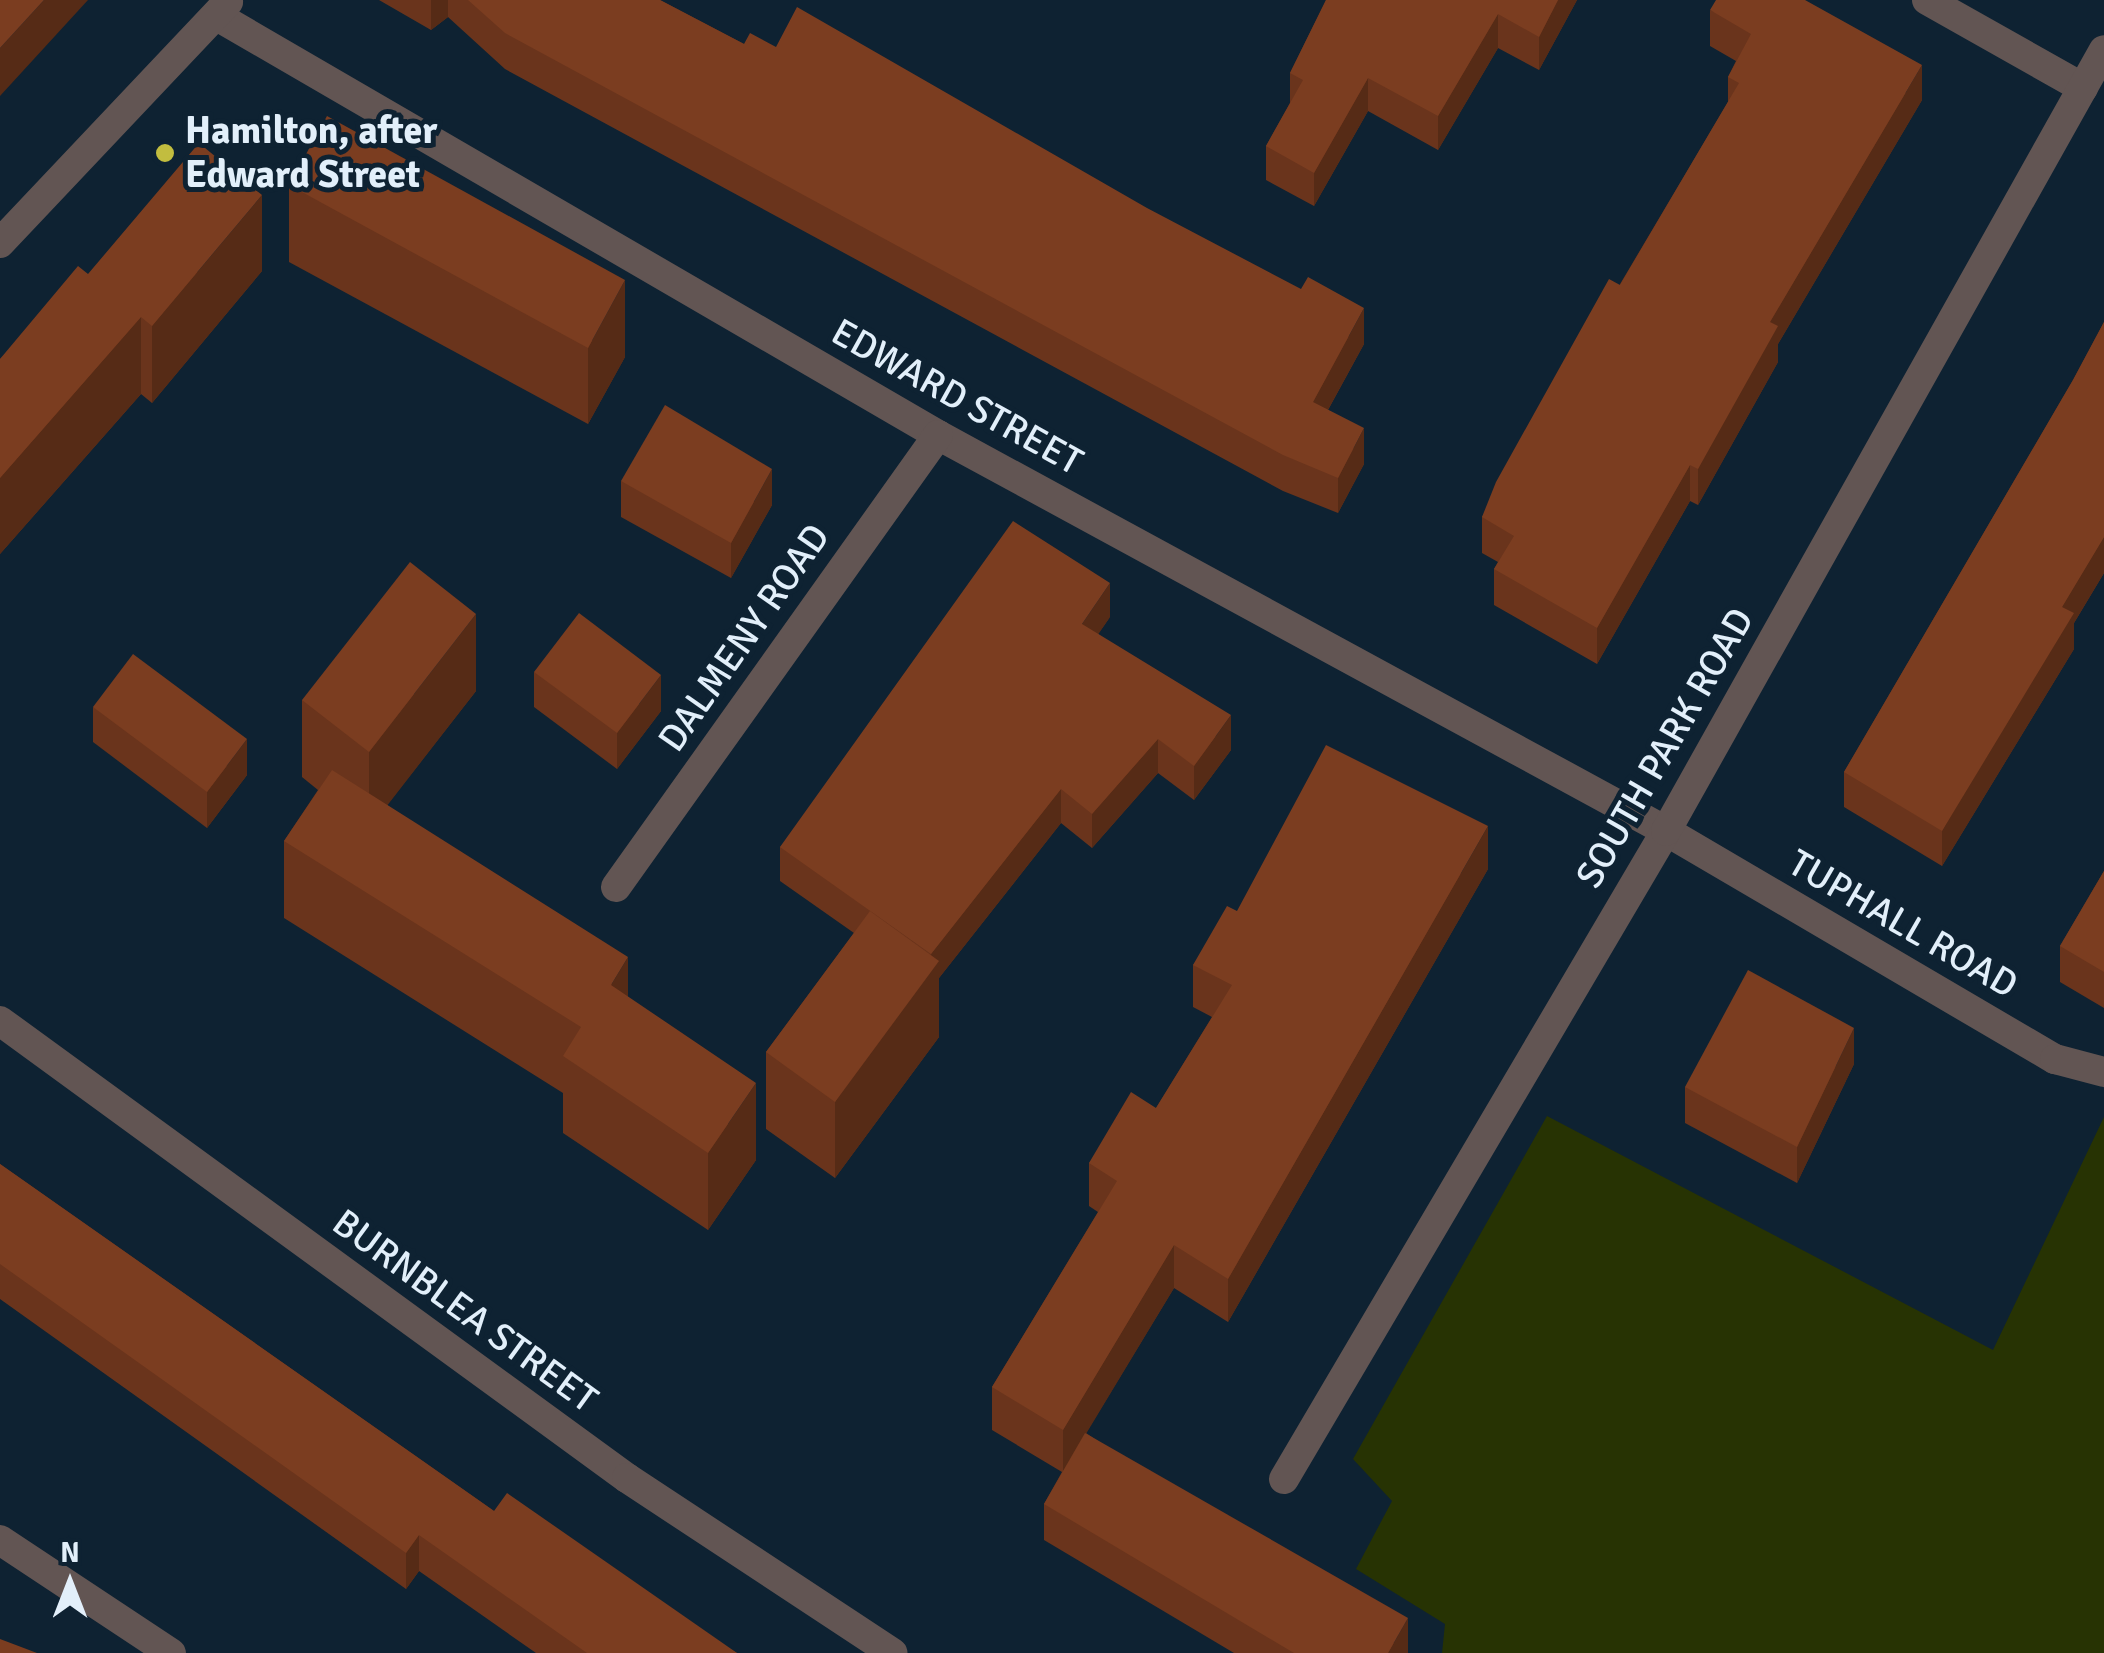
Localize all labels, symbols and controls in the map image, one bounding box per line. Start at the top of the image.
place label: Hamilton, after Edward Street [185,108,437,198]
marker: Hamilton, after Edward Street [154,142,176,164]
street label: EDWARD STREET [824,309,1090,485]
street label: DALMENY ROAD [649,516,839,760]
street label: SOUTH PARK ROAD [1567,600,1763,896]
street label: TUPHALL ROAD [1781,840,2025,1008]
street label: BURNBLEA STREET [324,1200,606,1422]
north arrow [20,1533,120,1633]
text: N [60,1536,80,1570]

